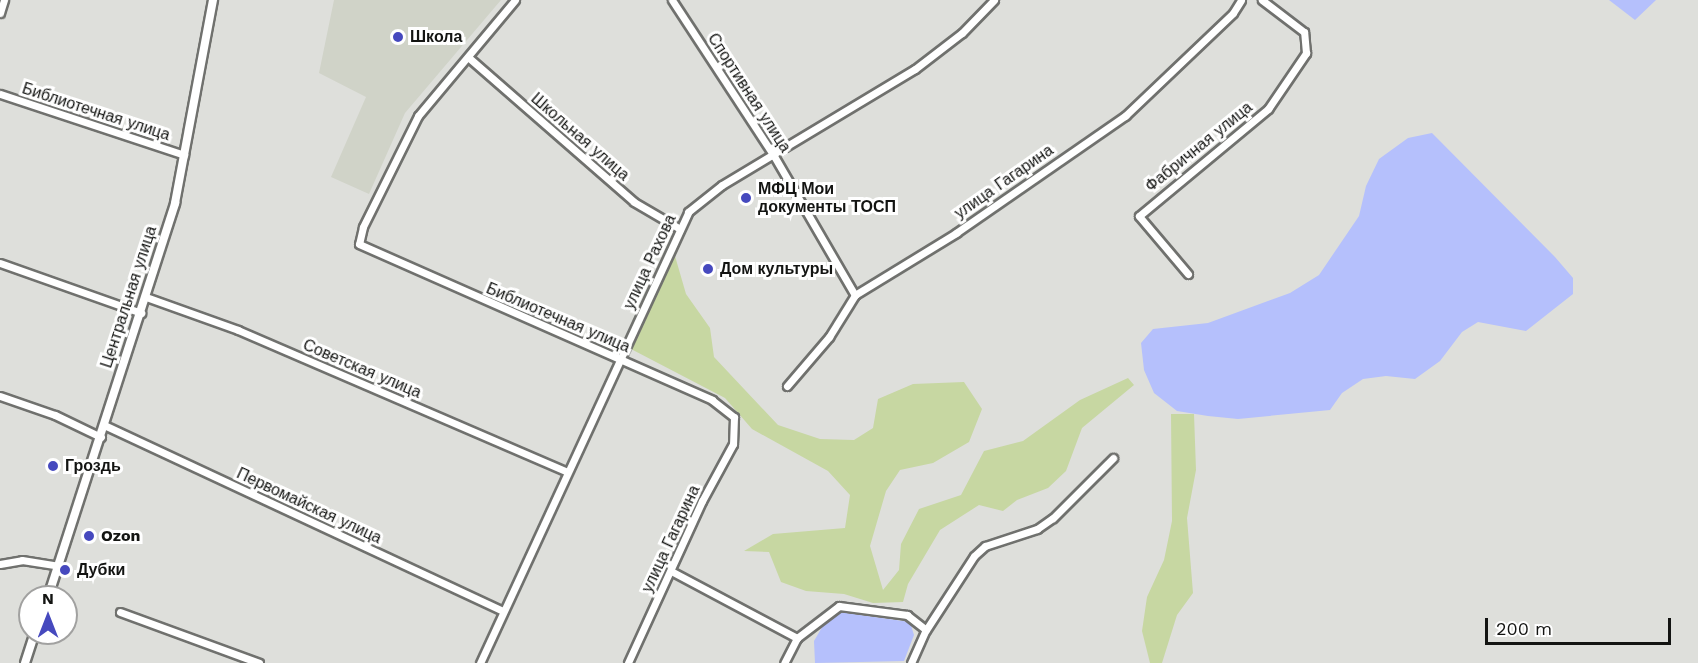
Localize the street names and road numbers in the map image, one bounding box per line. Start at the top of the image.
street label: Спортивная улица [703,30,795,156]
street label: Библиотечная улица [20,79,172,145]
street label: Школьная улица [527,89,633,185]
street label: Фабричная улица [1142,98,1256,196]
street label: улица Гагарина [951,141,1057,223]
street label: улица Рахова [620,212,680,312]
street label: Центральная улица [97,224,161,370]
street label: Библиотечная улица [483,279,633,357]
street label: Советская улица [300,335,424,403]
street label: Первомайская улица [233,464,385,548]
street label: улица Гагарина [638,482,704,596]

